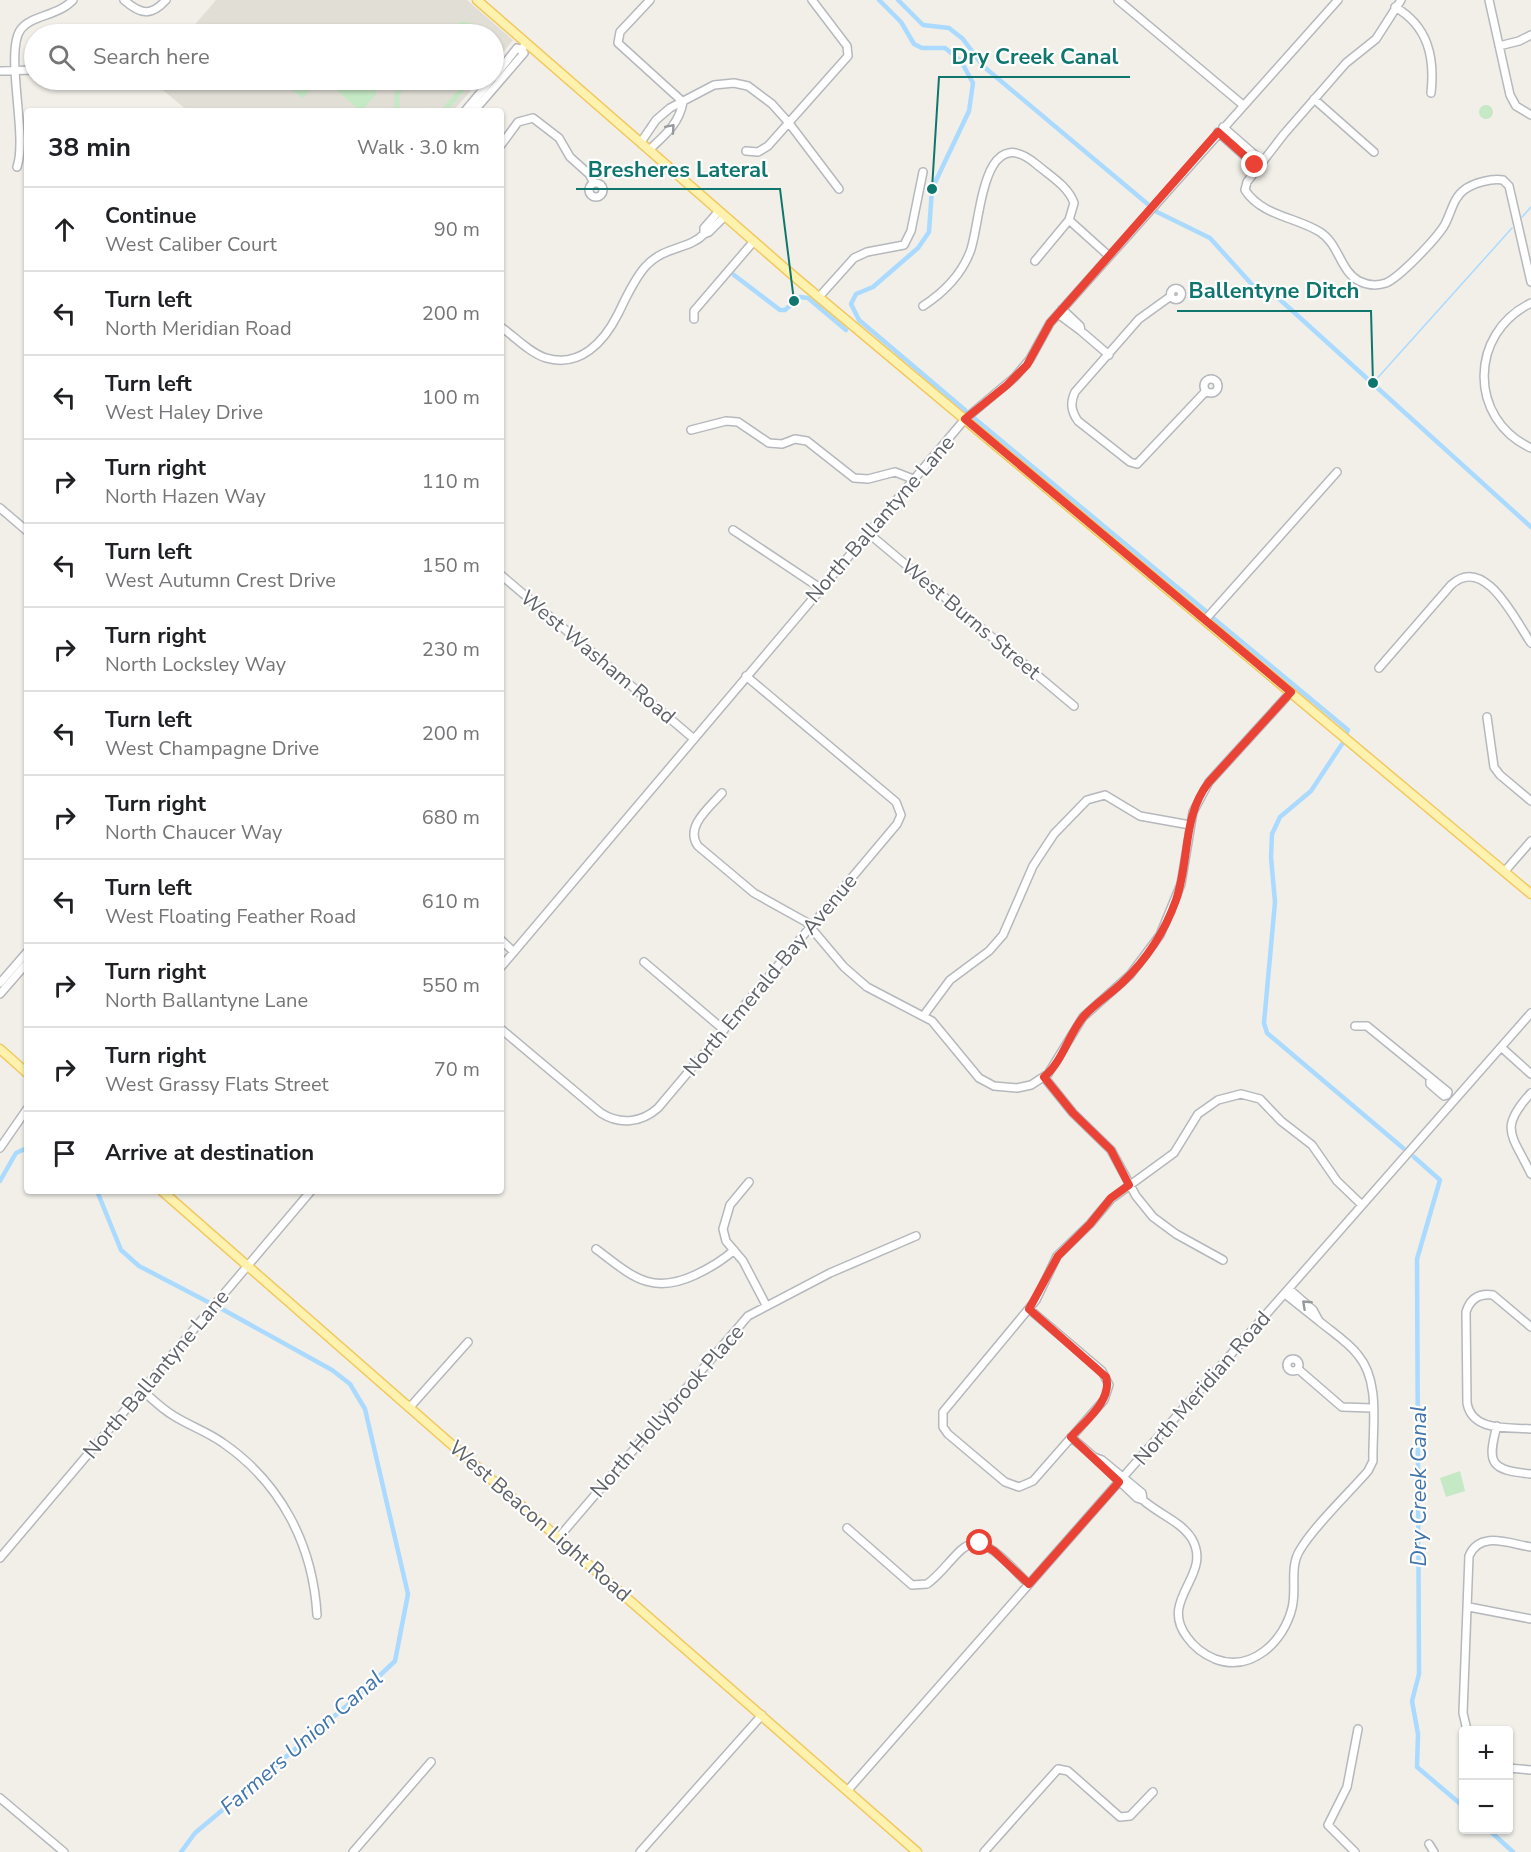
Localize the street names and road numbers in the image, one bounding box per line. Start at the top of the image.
street label: North Ballantyne Lane [800,429,960,609]
street label: West Burns Street [895,552,1047,686]
street label: West Washam Road [515,584,681,730]
street label: North Emerald Bay Avenue [677,868,863,1082]
street label: North Ballantyne Lane [77,1283,235,1465]
street label: North Meridian Road [1127,1305,1277,1471]
street label: North Hollybrook Place [584,1318,750,1504]
street label: West Beacon Light Road [443,1434,637,1608]

